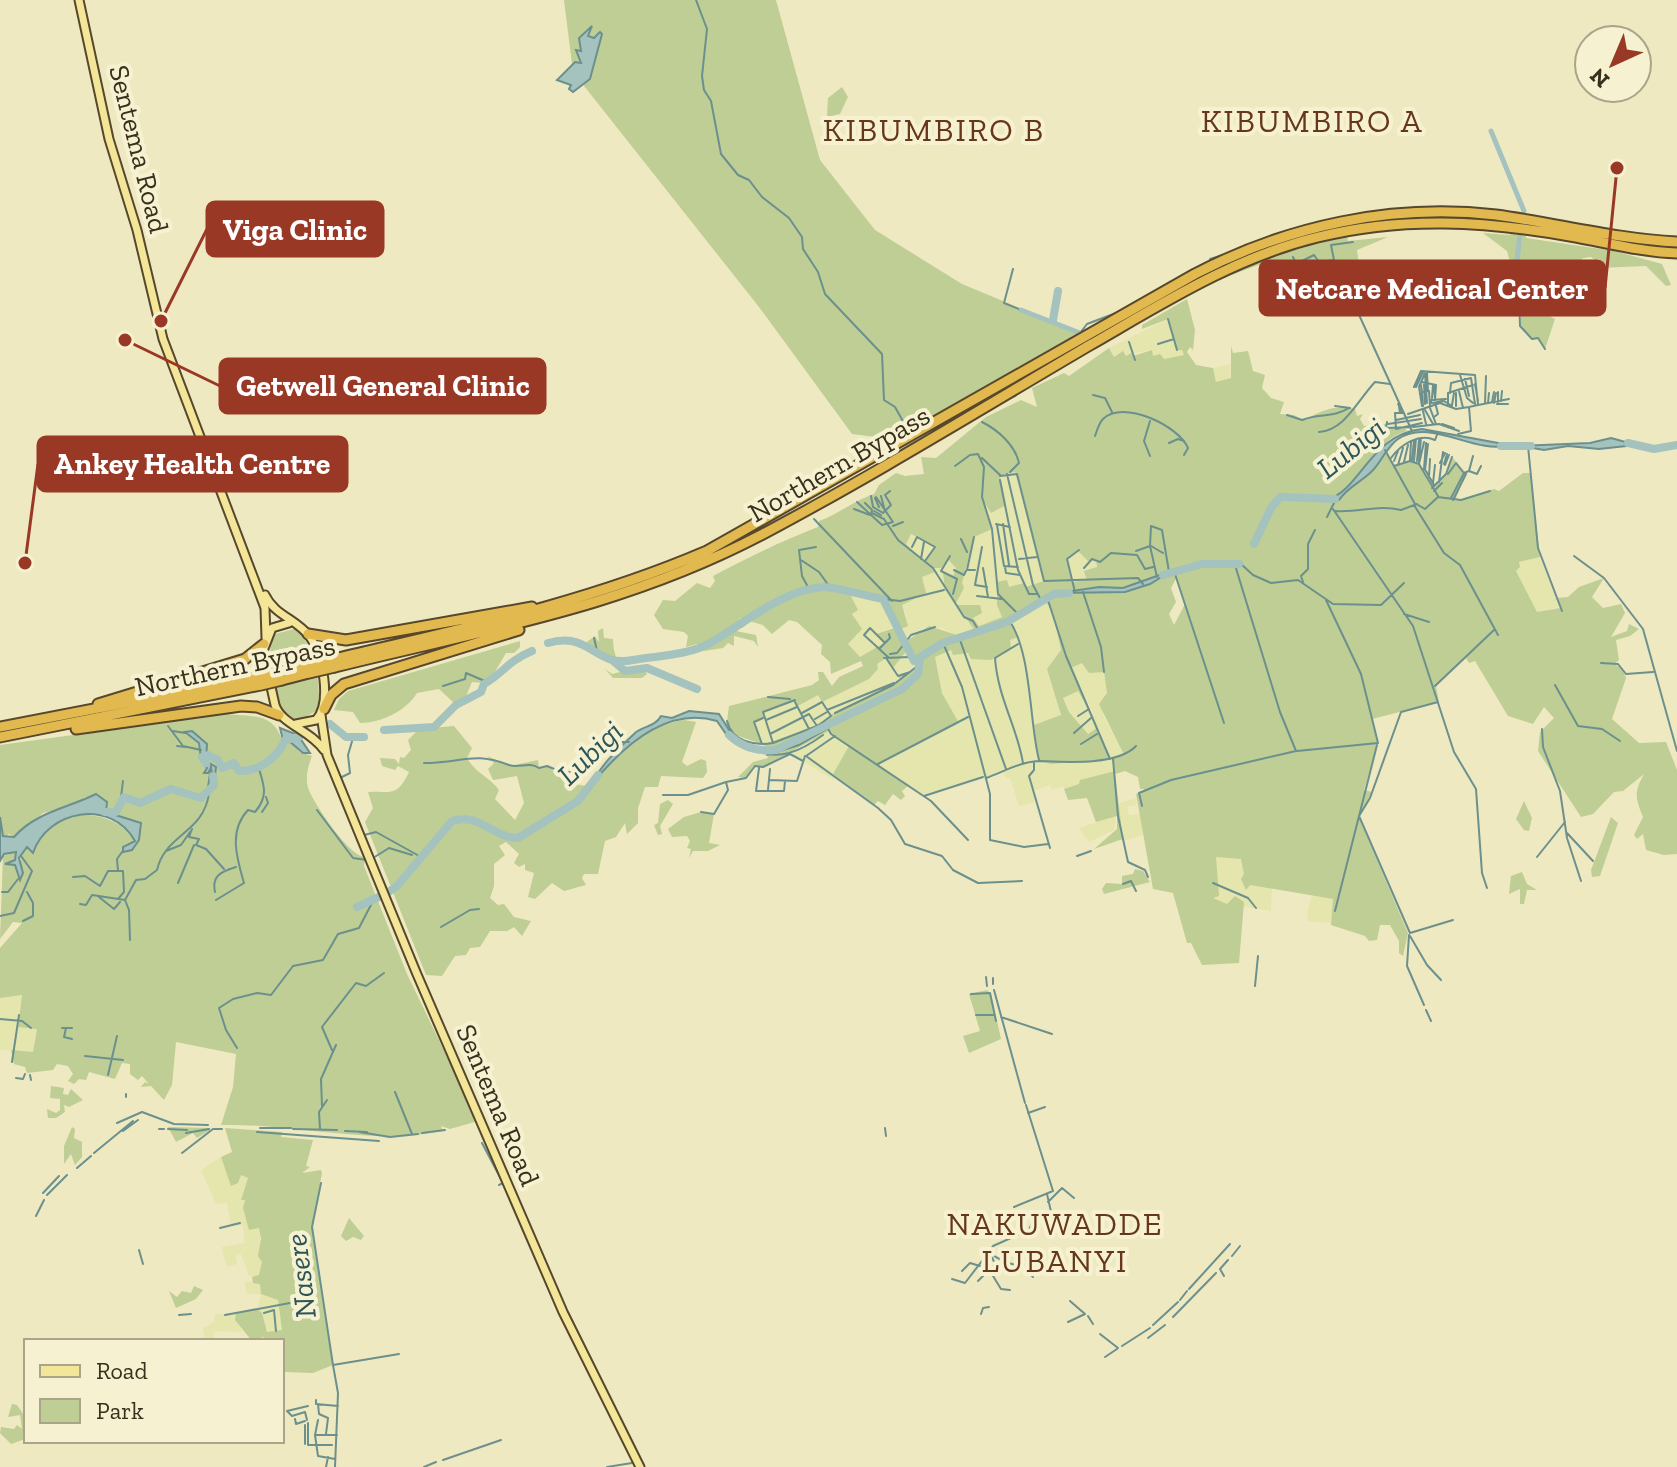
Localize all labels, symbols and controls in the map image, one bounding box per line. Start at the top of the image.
north arrow [1573,24,1653,104]
street label: Sentema Road [102,62,176,236]
text: N [1584,62,1615,94]
district label: KIBUMBIRO A [1201,102,1423,140]
district label: KIBUMBIRO B [823,111,1045,149]
callout: Viga Clinic [207,202,383,256]
text: Viga Clinic [223,212,367,248]
callout: Netcare Medical Center [1260,261,1605,315]
text: Netcare Medical Center [1276,271,1588,307]
callout: Getwell General Clinic [220,359,545,413]
text: Getwell General Clinic [236,368,530,404]
street label: Northern Bypass [742,399,936,529]
water label: Lubigi [1310,410,1392,486]
callout: Ankey Health Centre [38,437,347,491]
text: Ankey Health Centre [54,446,330,482]
street label: Northern Bypass [132,629,338,703]
water label: Lubigi [550,713,630,793]
street label: Sentema Road [449,1019,547,1191]
district label: NAKUWADDE LUBANYI [946,1205,1164,1280]
water label: Nasere [278,1232,324,1320]
legend [24,1339,284,1443]
text: Road [96,1356,148,1385]
text: Park [96,1396,144,1425]

